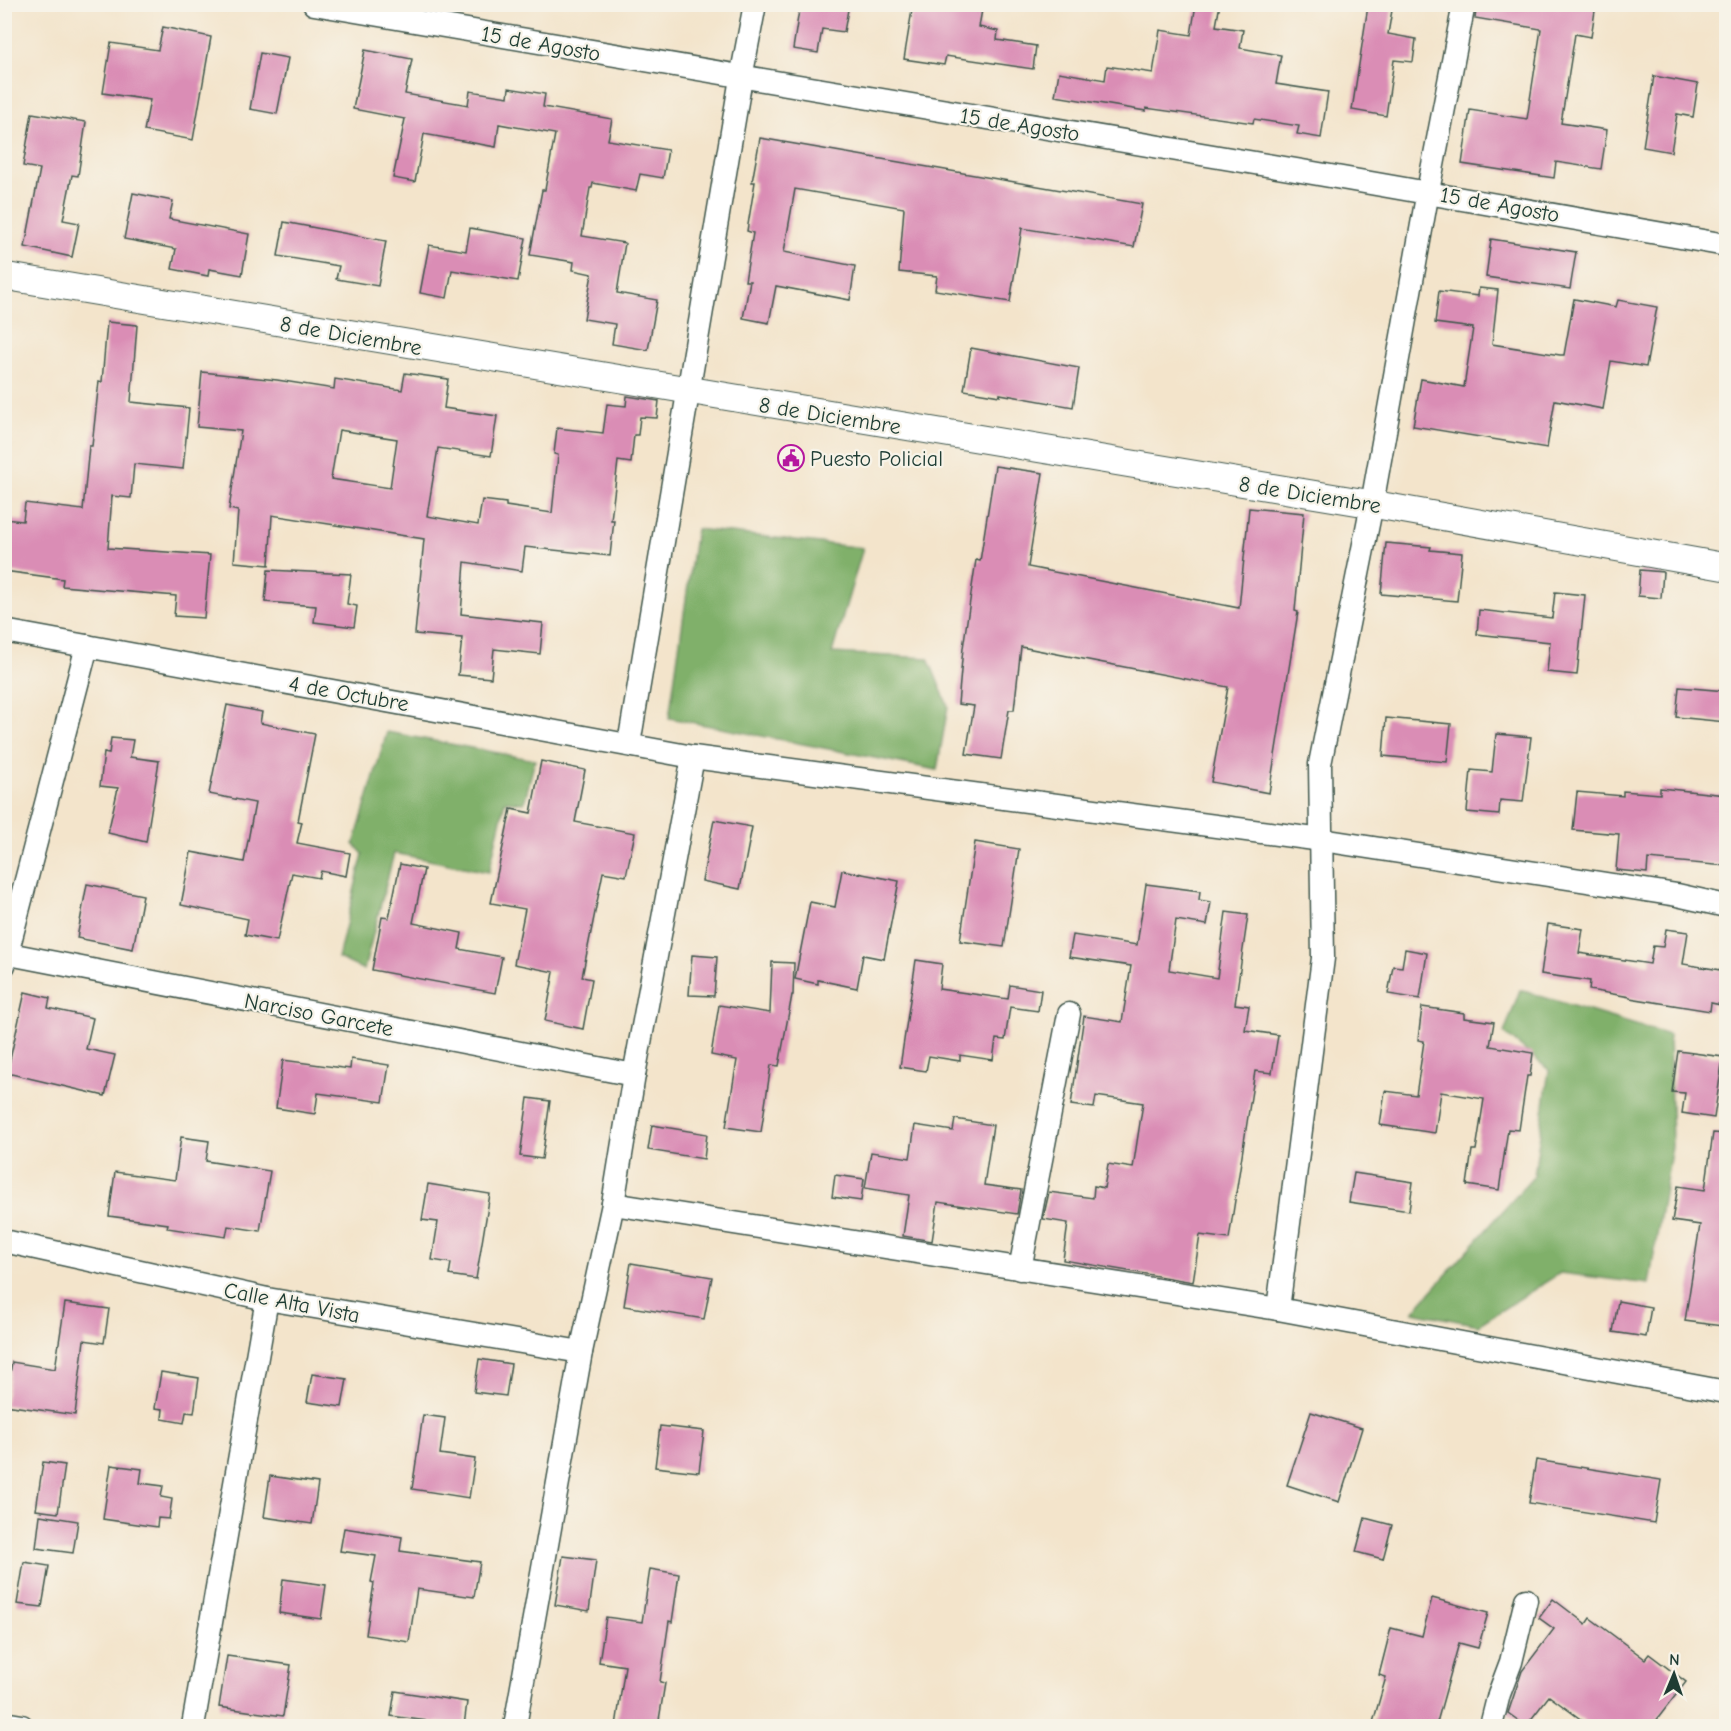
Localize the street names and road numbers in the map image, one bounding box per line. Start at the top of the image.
street label: 15 de Agosto [479,21,602,67]
street label: 15 de Agosto [958,103,1081,147]
street label: 15 de Agosto [1438,182,1561,228]
street label: 8 de Diciembre [278,311,424,361]
street label: 8 de Diciembre [757,392,903,440]
street label: 8 de Diciembre [1237,471,1383,519]
street label: 4 de Octubre [287,671,411,717]
street label: Narciso Garcete [242,988,395,1042]
street label: Calle Alta Vista [222,1277,362,1329]

